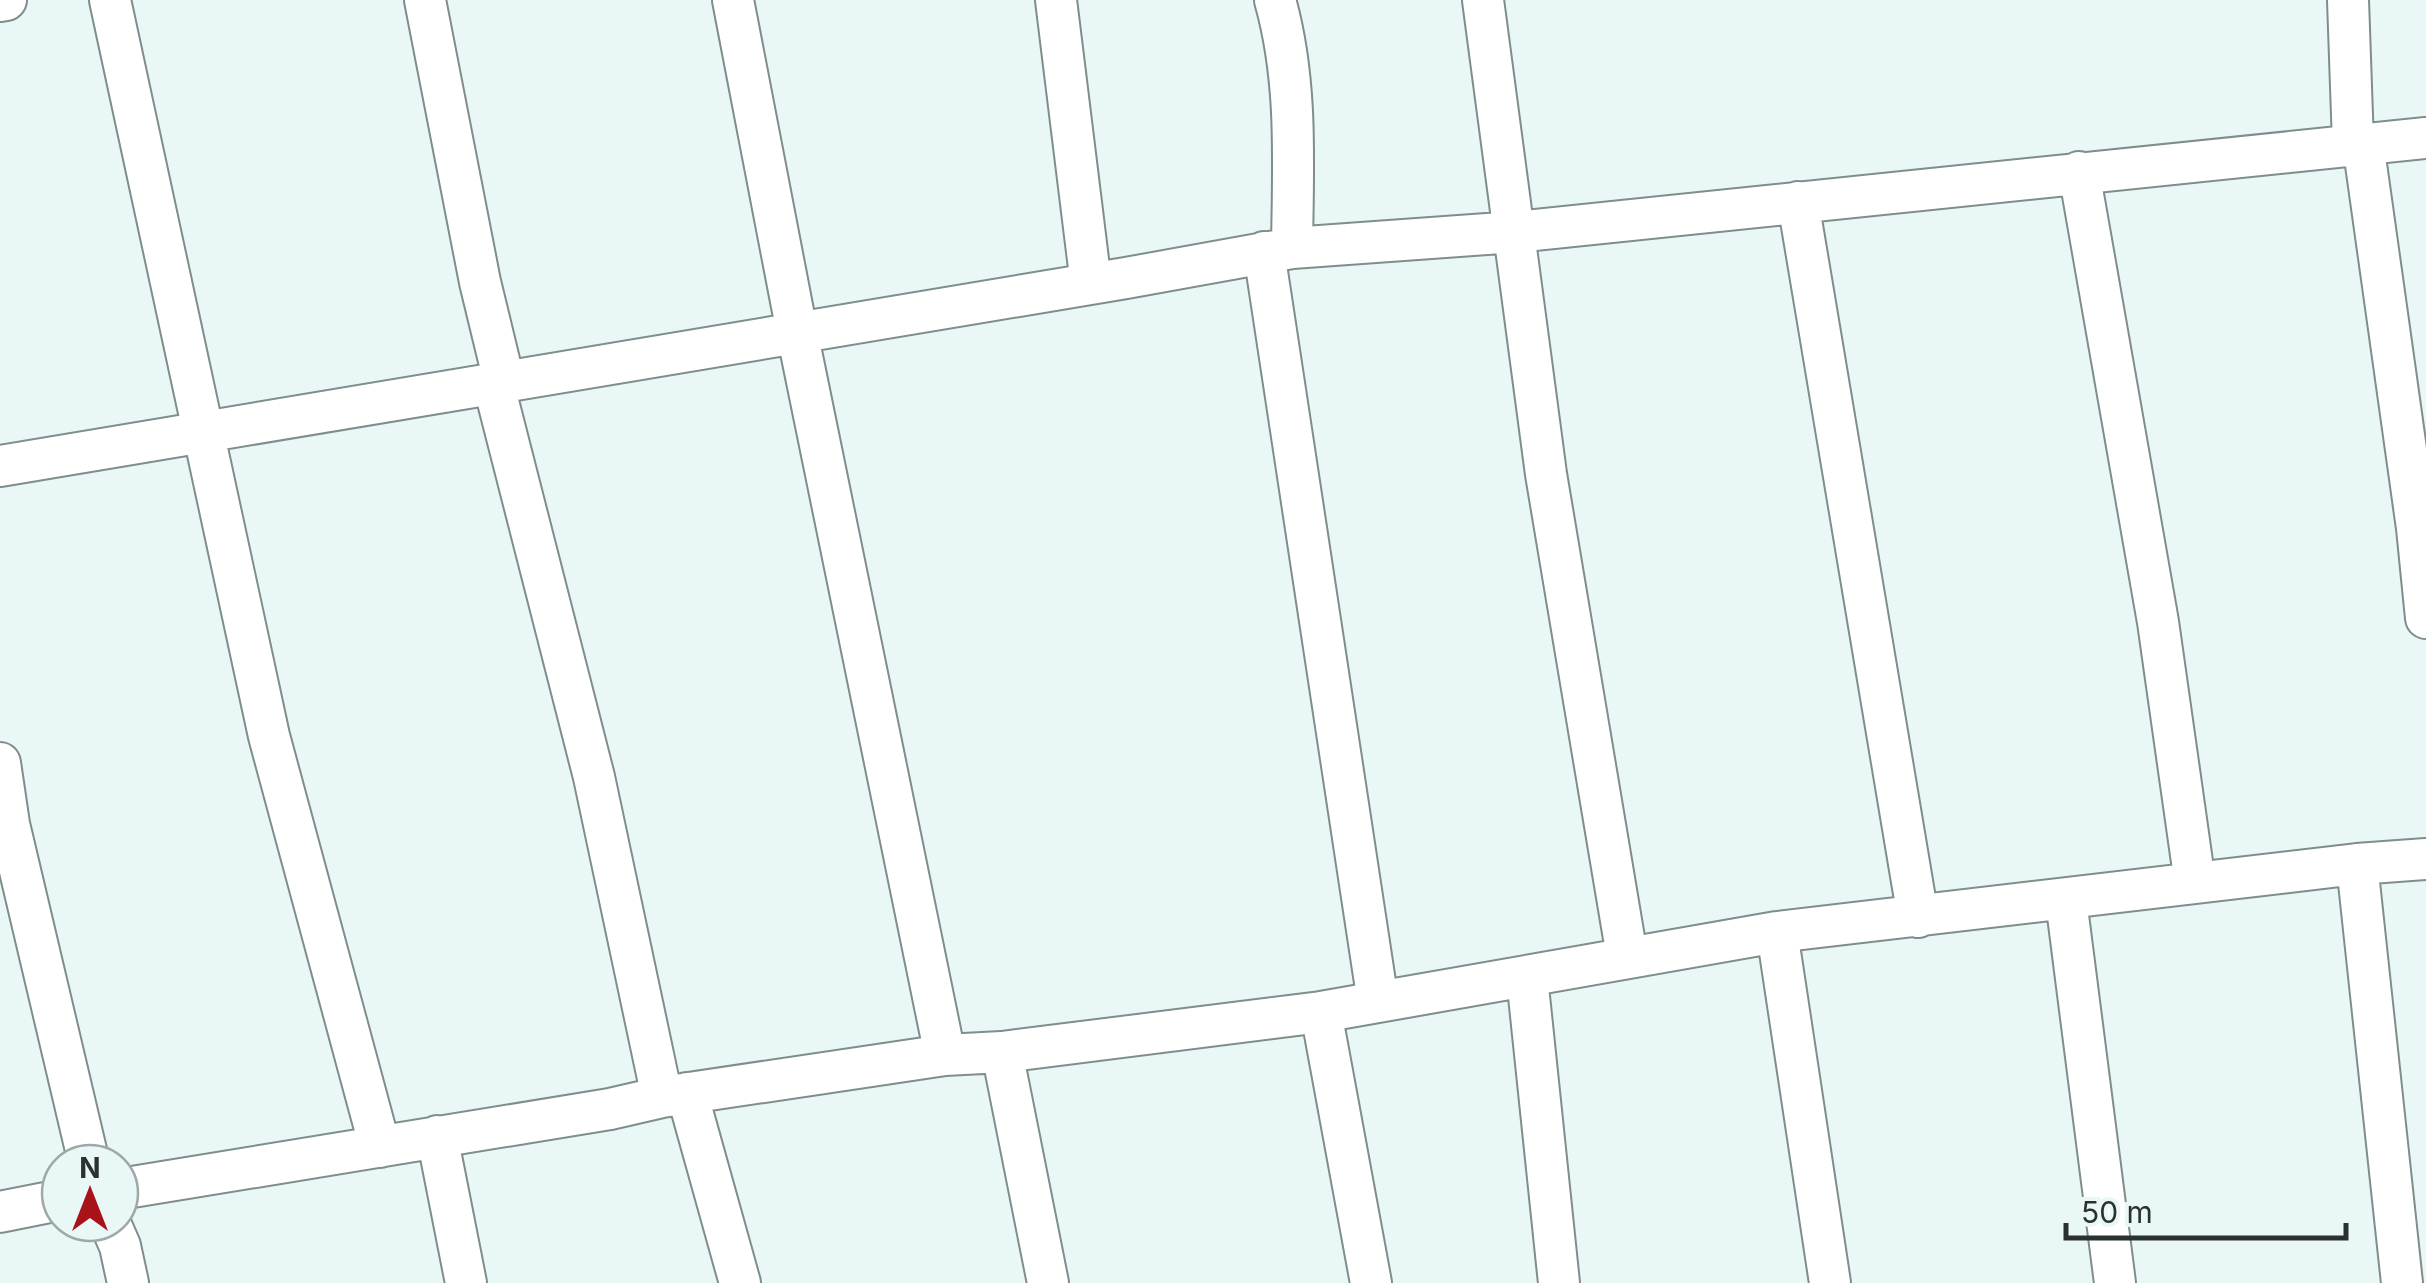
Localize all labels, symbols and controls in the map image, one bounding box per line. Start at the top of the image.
north arrow [40,1143,140,1243]
text: N [79,1151,101,1185]
scale bar [2066,1178,2346,1240]
text: 50 m [2081,1194,2153,1230]

